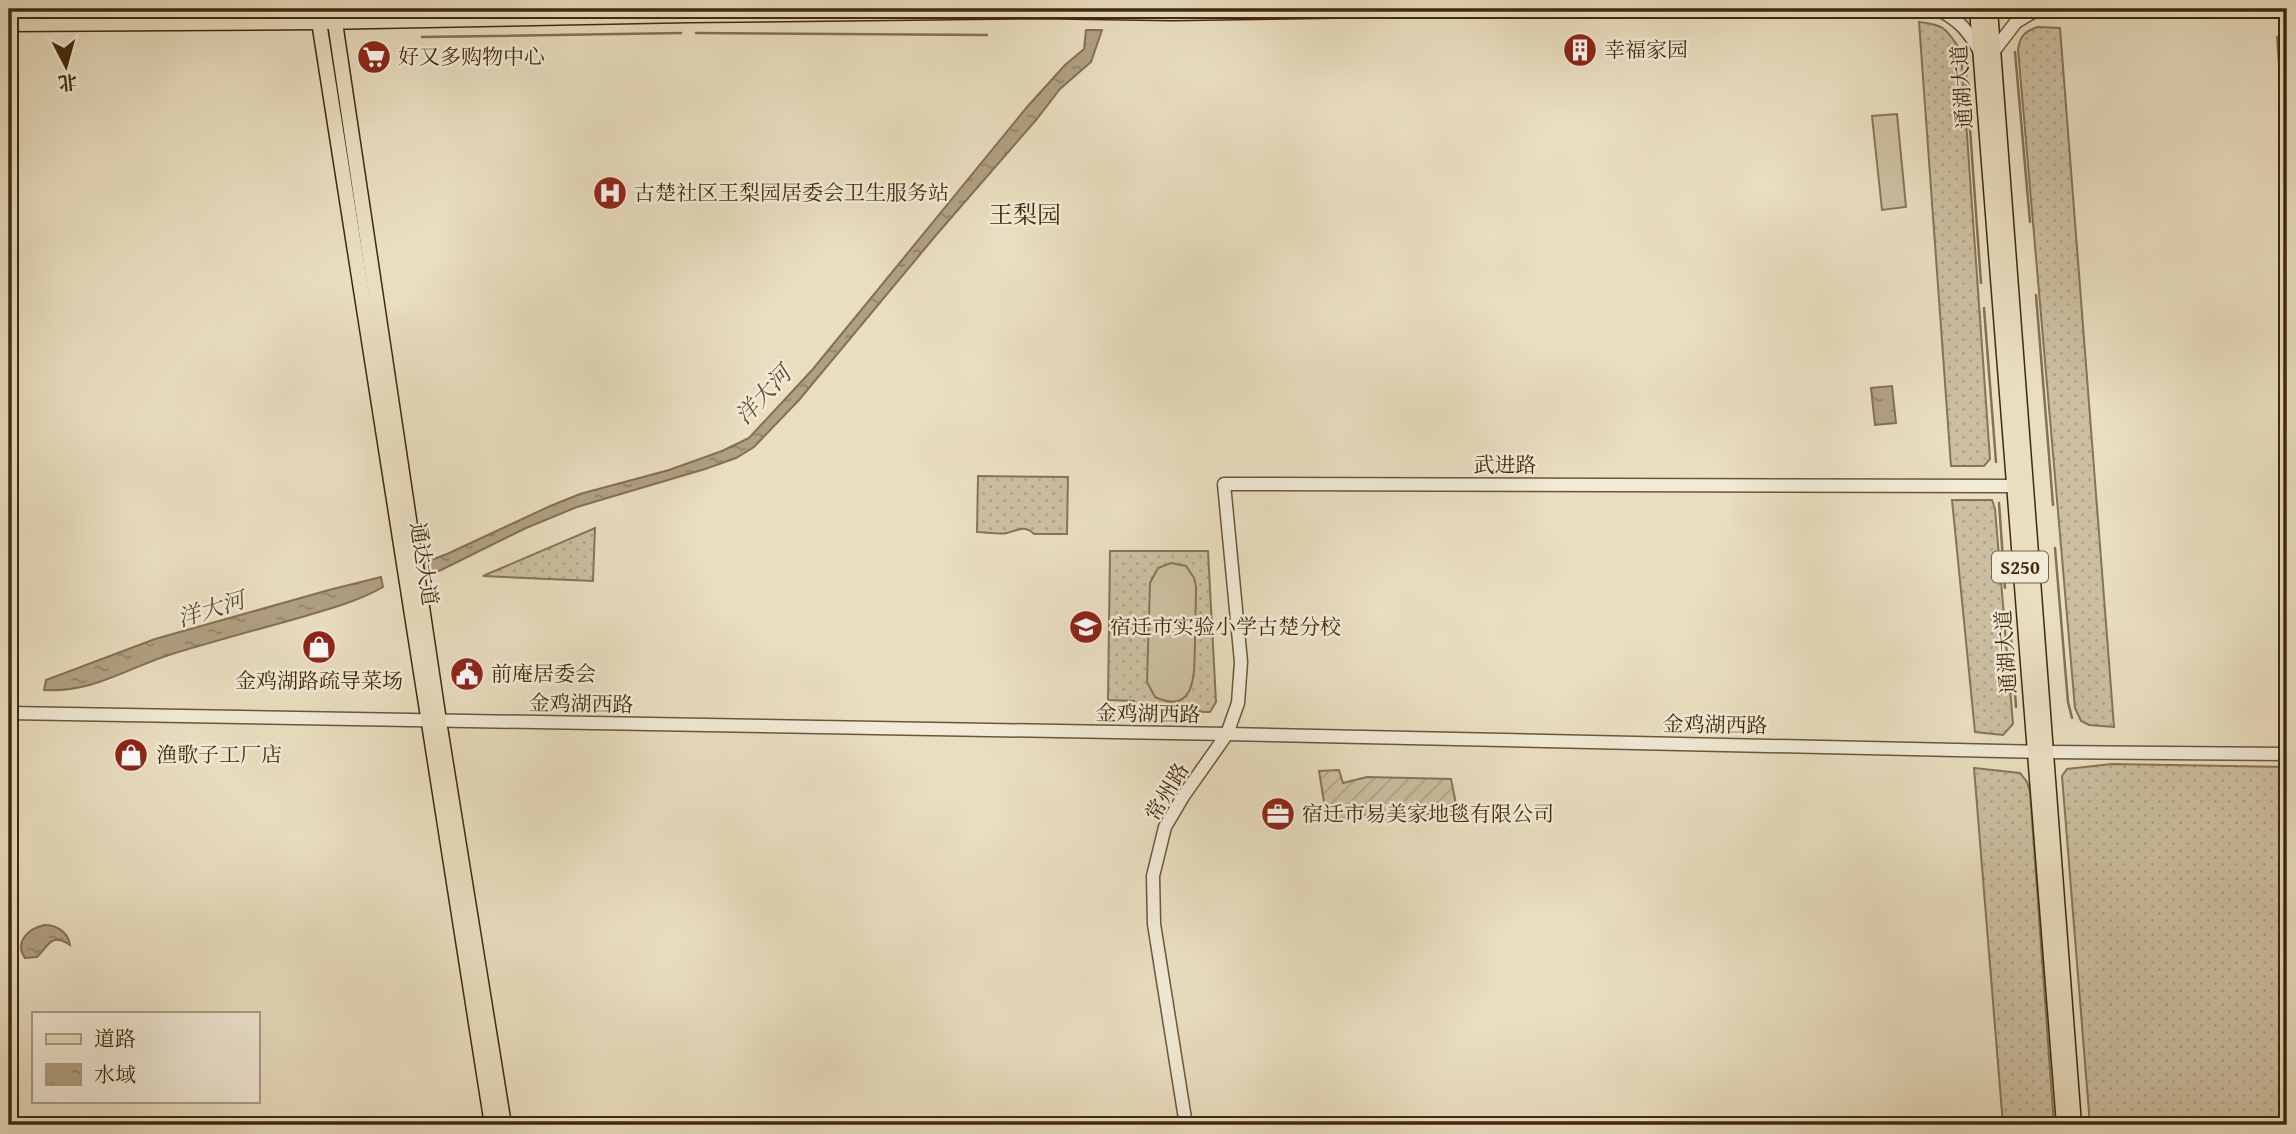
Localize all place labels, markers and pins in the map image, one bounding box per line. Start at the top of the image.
building icon: 幸福家园 [1561,31,1599,69]
place label: 幸福家园 [1604,34,1688,65]
supermarket icon: 好又多购物中心 [355,38,393,76]
place label: 好又多购物中心 [398,41,545,72]
hospital icon: 古楚社区王梨园居委会卫生服务站 [591,174,629,212]
place label: 古楚社区王梨园居委会卫生服务站 [634,177,949,208]
school or university icon: 宿迁市实验小学古楚分校 [1067,608,1105,646]
place label: 宿迁市实验小学古楚分校 [1110,611,1341,642]
shop icon: 金鸡湖路疏导菜场 [300,628,338,666]
public building icon: 前庵居委会 [448,655,486,693]
place label: 前庵居委会 [491,658,596,689]
place label: 金鸡湖路疏导菜场 [235,665,403,696]
shop icon: 渔歌子工厂店 [112,736,150,774]
place label: 渔歌子工厂店 [156,739,282,770]
office icon: 宿迁市易美家地毯有限公司 [1259,795,1297,833]
place label: 宿迁市易美家地毯有限公司 [1302,798,1554,829]

